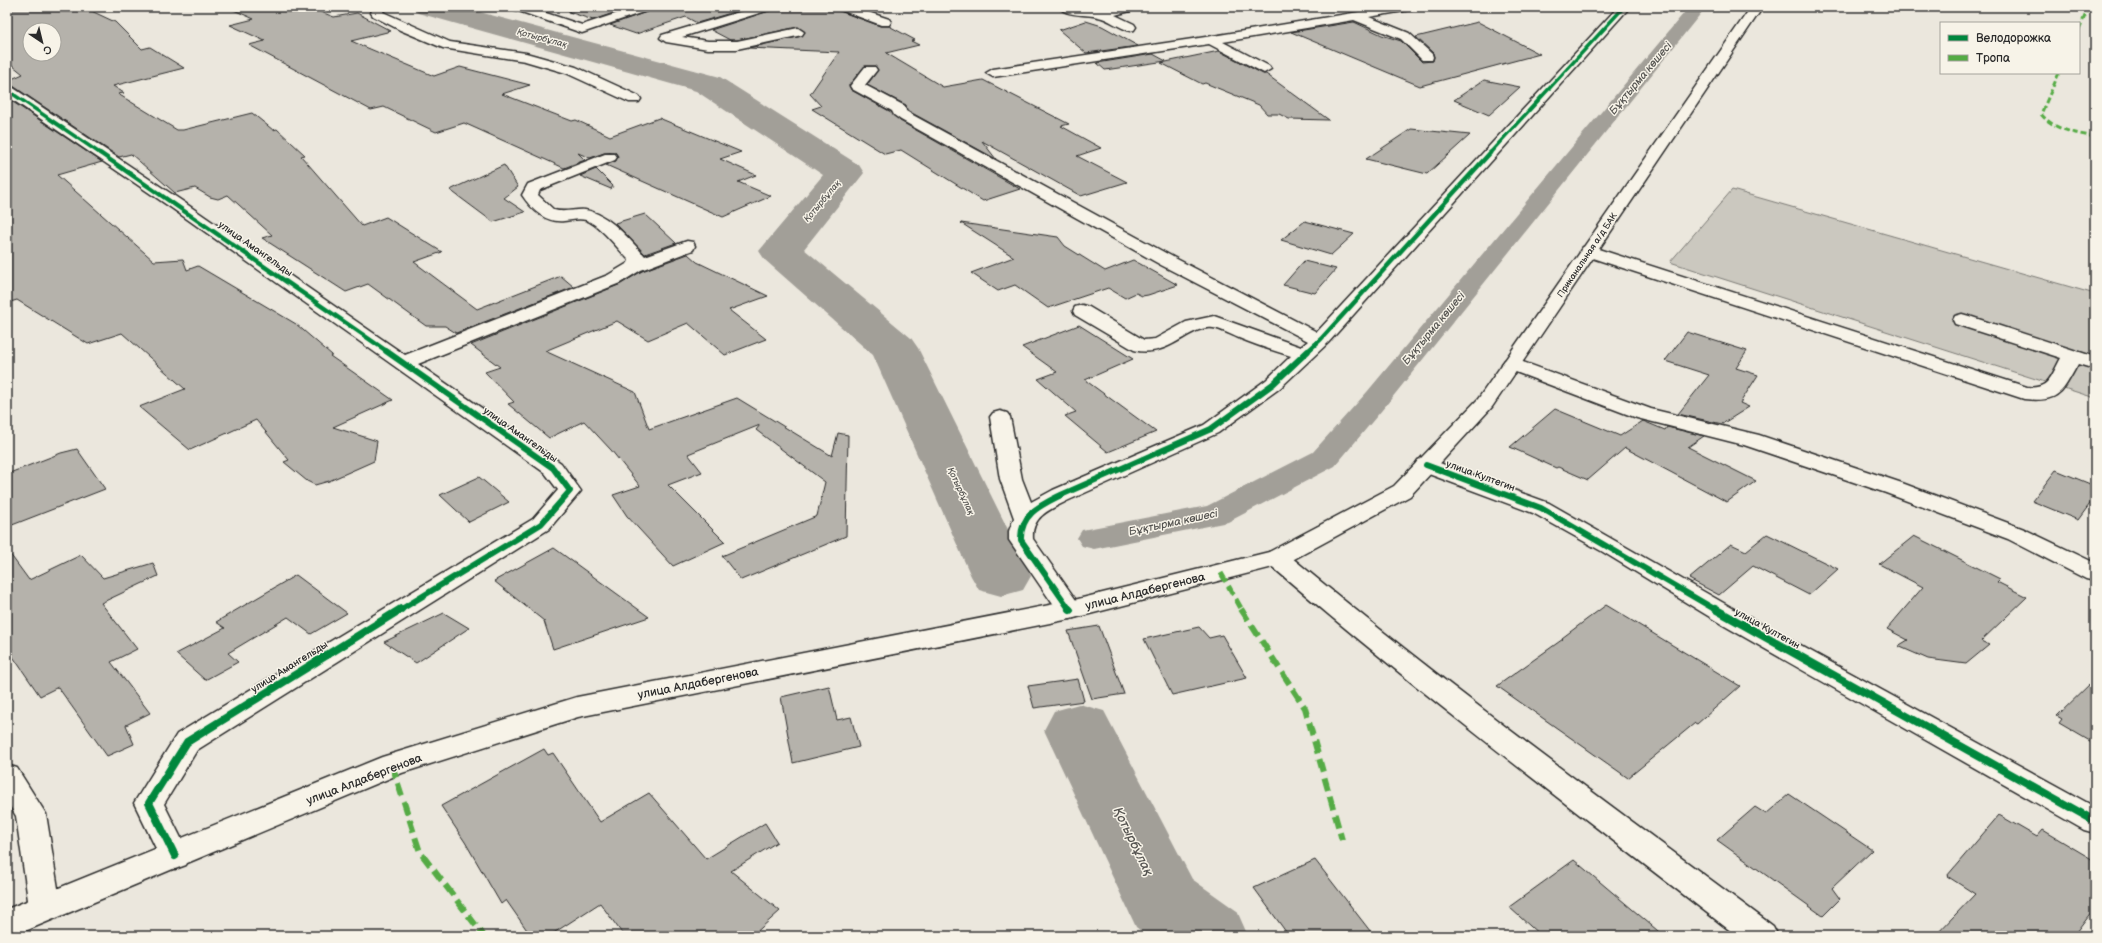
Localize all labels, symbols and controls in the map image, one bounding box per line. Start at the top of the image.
north arrow [22,22,62,62]
legend [1940,22,2080,74]
water label: Қотырбұлақ [516,27,569,51]
text: Велодорожка [1976,31,2051,46]
water label: Бұқтырма көшесі [1606,39,1675,117]
text: С [40,42,54,57]
text: Тропа [1976,51,2010,66]
water label: Қотырбұлақ [802,178,843,225]
street label: Приканальная а/д БАК [1555,211,1620,300]
street label: улица Амангельды [216,219,295,279]
water label: Бұқтырма көшесі [1399,289,1468,367]
street label: улица Амангельды [481,405,560,465]
street label: улица Култегин [1445,458,1517,494]
water label: Қотырбұлақ [945,466,977,517]
water label: Бұқтырма көшесі [1128,507,1219,538]
street label: улица Алдабергенова [1084,569,1206,614]
street label: улица Култегин [1733,606,1802,652]
street label: улица Амангельды [249,638,330,695]
street label: улица Алдабергенова [636,664,760,703]
street label: улица Алдабергенова [304,750,424,808]
water label: Қотырбұлақ [1110,805,1157,879]

